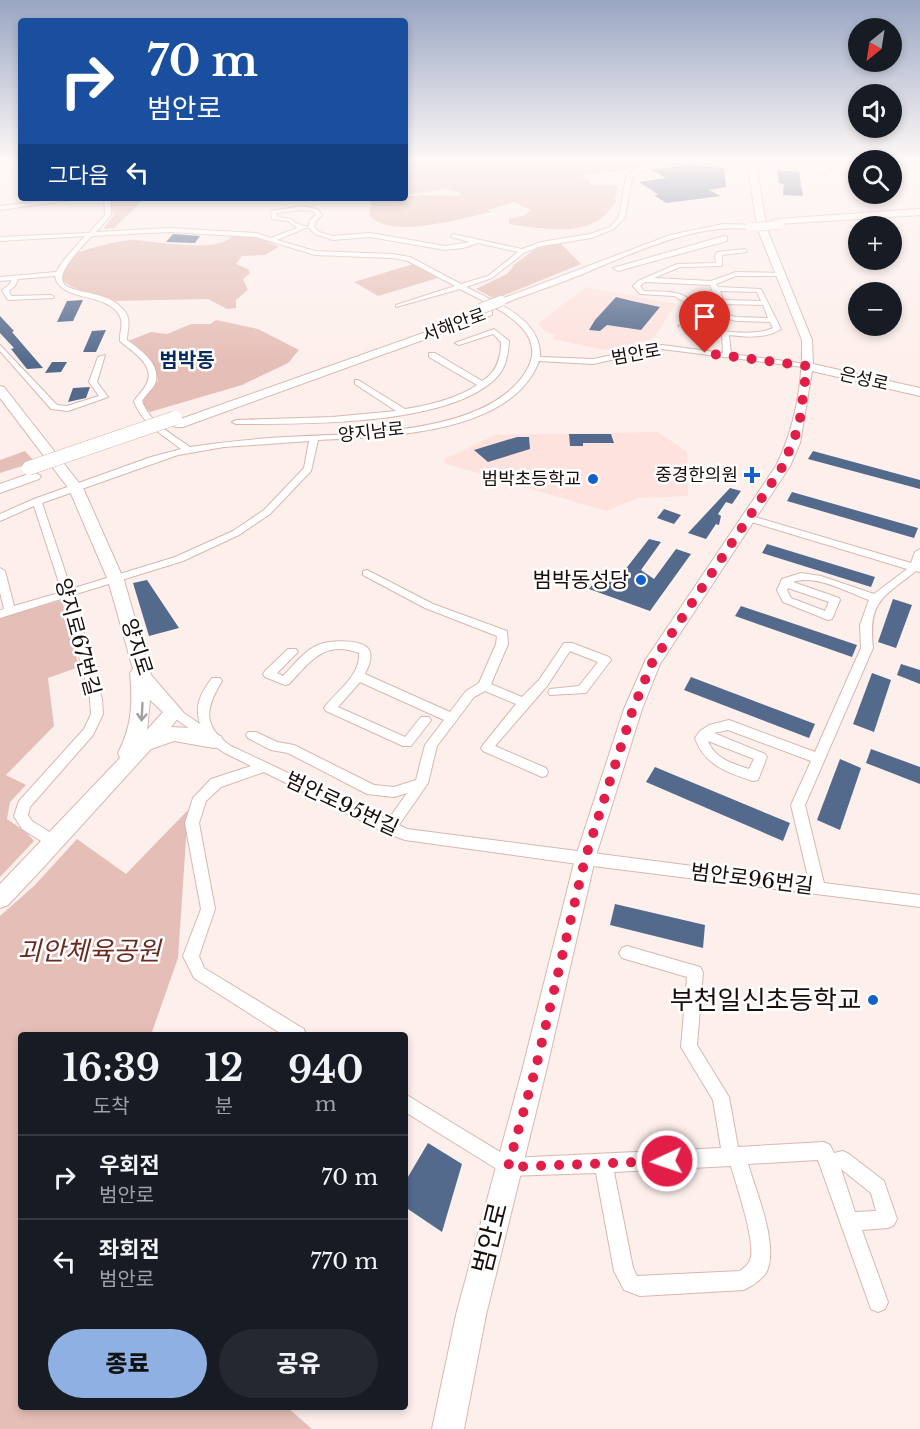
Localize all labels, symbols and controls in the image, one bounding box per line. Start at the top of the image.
north arrow [848,18,902,72]
map controls [848,18,902,336]
text: 70 m [147,35,258,87]
icon: right [48,42,126,120]
button: sound [848,84,902,138]
text: 범안로 [147,92,222,125]
button: search [848,150,902,204]
icon: left [121,156,154,189]
text: 그다음 [48,162,109,189]
button: + [848,216,902,270]
button: − [848,282,902,336]
pin [679,291,730,353]
icon: arrive [688,300,721,333]
street label: 서해안로 [419,303,489,347]
street label: 범안로 [610,339,662,369]
district label: 범박동 [159,348,215,372]
street label: 은성로 [837,363,891,395]
street label: 양지남로 [337,418,405,446]
place label: 중경한의원 [655,464,738,486]
marker: 중경한의원 [743,466,761,484]
place label: 범박초등학교 [482,468,581,490]
marker: 범박초등학교 [586,472,600,486]
place label: 범박동성당 [532,567,629,593]
marker: 범박동성당 [634,573,648,587]
street label: 양지로67번길 [50,575,106,699]
street label: 양지로 [116,615,158,679]
one-way arrow [136,701,147,721]
street label: 범안로95번길 [281,766,403,842]
street label: 범안로96번길 [689,859,815,899]
park label: 괴안체육공원 [17,935,163,967]
place label: 부천일신초등학교 [670,984,861,1016]
marker: 부천일신초등학교 [866,993,880,1007]
text: 16:39 [63,1046,160,1091]
text: 12 [204,1046,244,1091]
text: 940 [288,1048,363,1093]
text: m [315,1092,336,1116]
text: 도착 [93,1094,130,1118]
text: 분 [215,1094,233,1118]
position arrow [635,1129,699,1193]
text: 우회전 [99,1152,160,1179]
icon: right [48,1161,81,1194]
text: 70 m [321,1164,378,1191]
text: 범안로 [99,1183,154,1207]
street label: 범안로 [466,1199,514,1277]
text: 좌회전 [99,1236,160,1263]
icon: left [48,1245,81,1278]
text: 770 m [310,1248,378,1275]
text: 범안로 [99,1267,154,1291]
button: 종료 [48,1329,207,1398]
button: 공유 [219,1329,378,1398]

